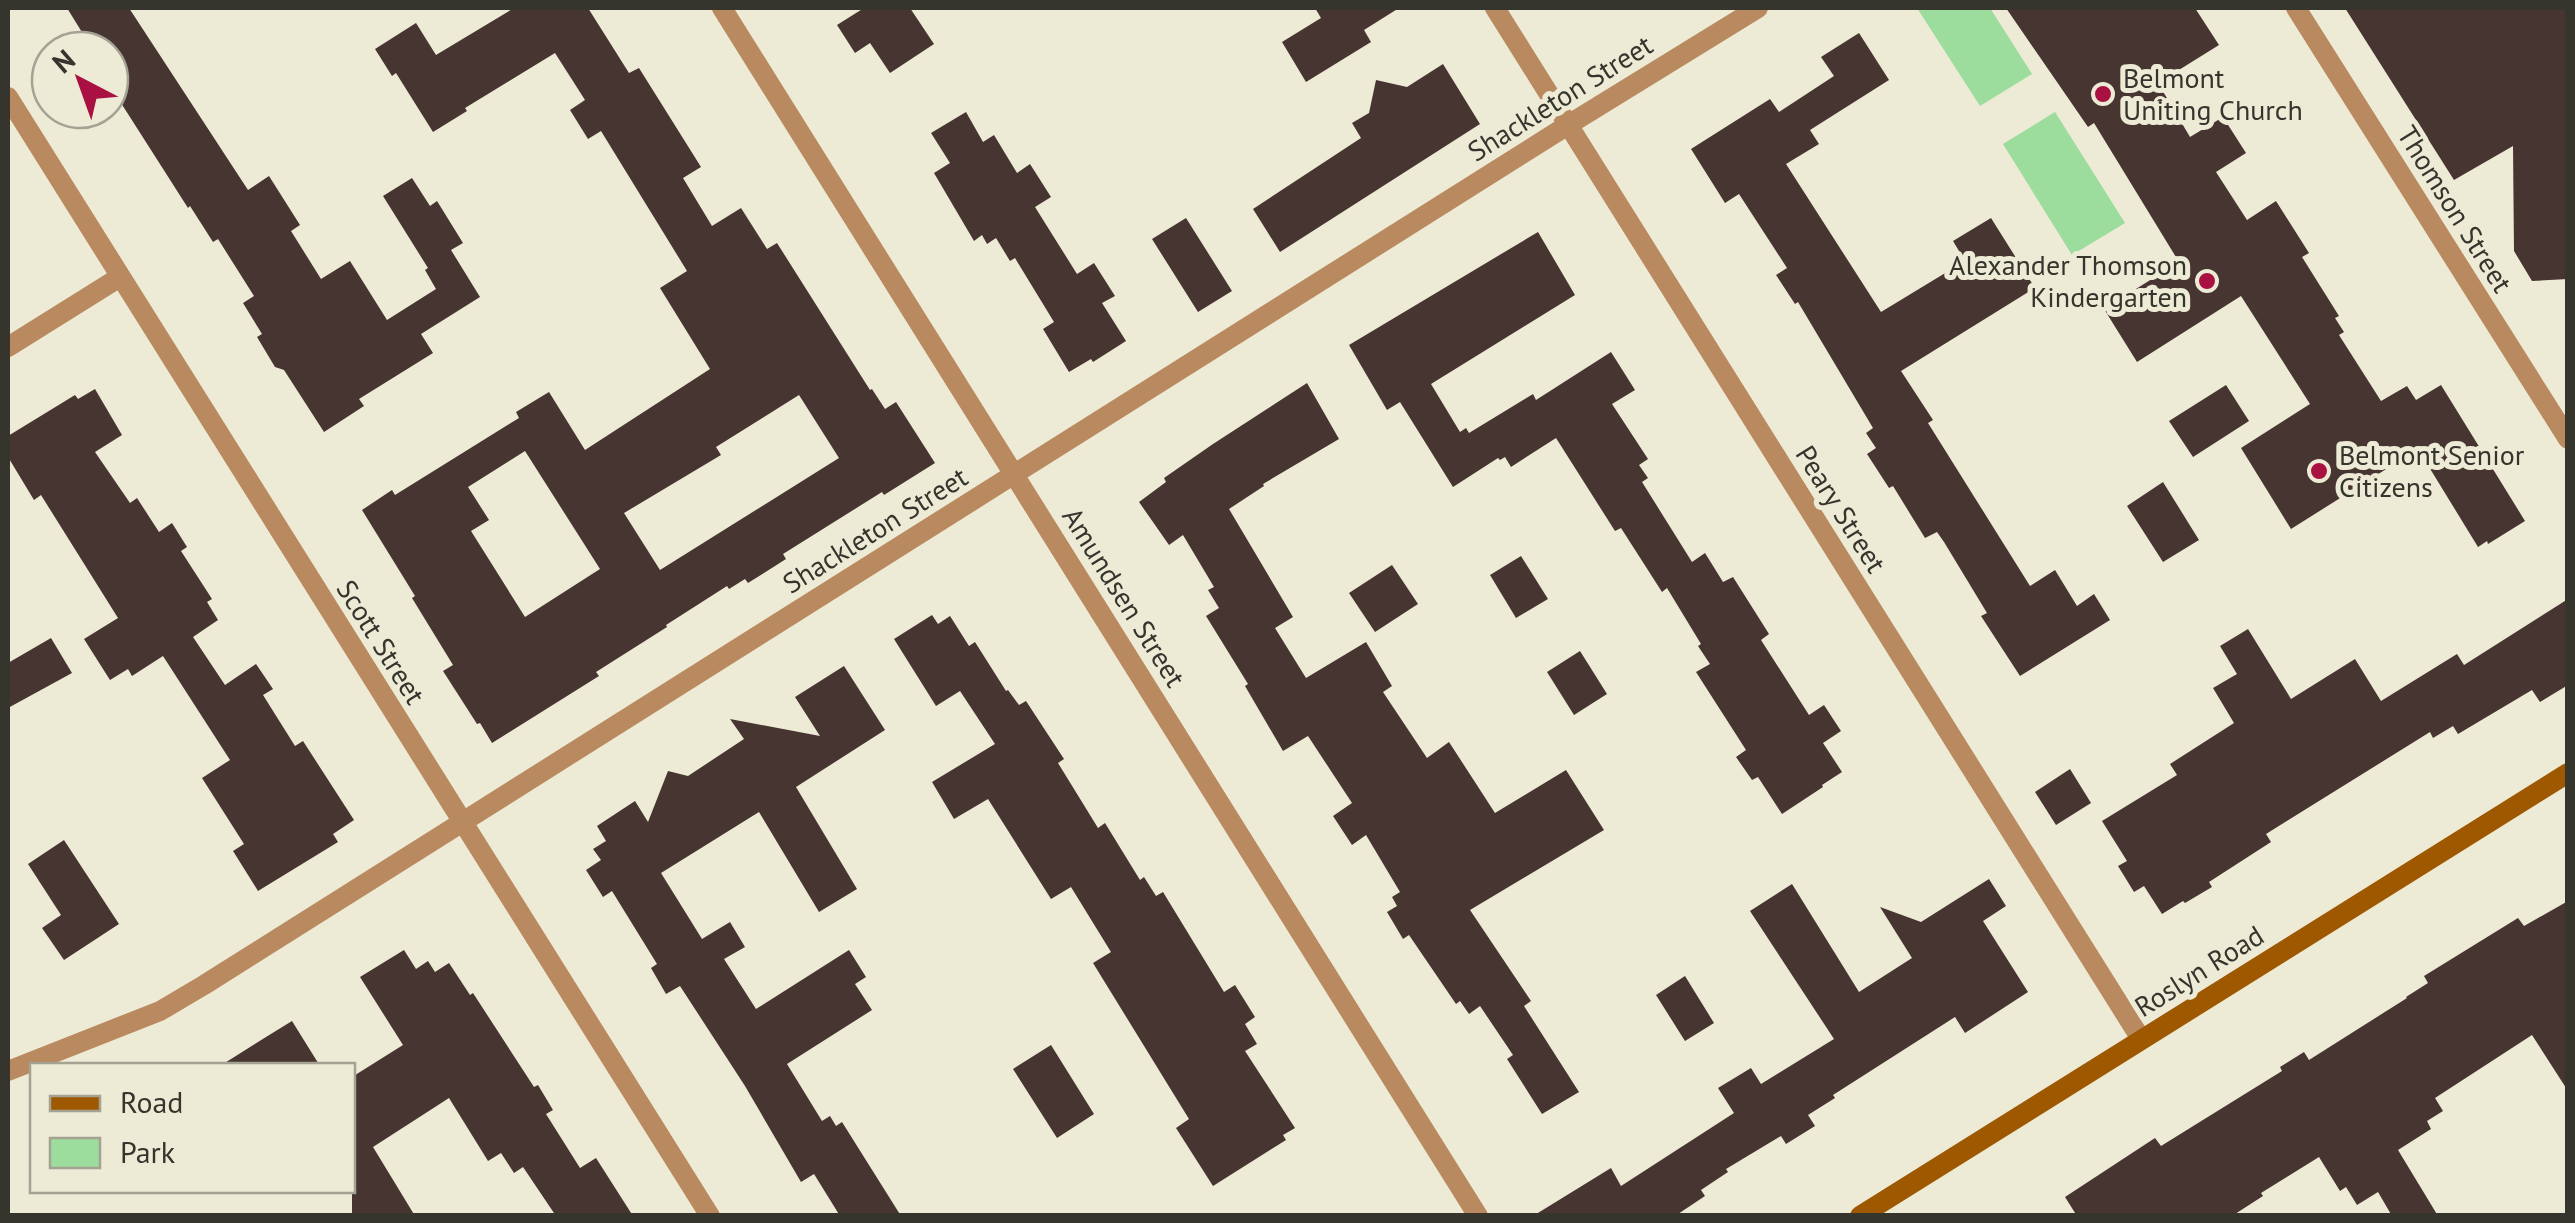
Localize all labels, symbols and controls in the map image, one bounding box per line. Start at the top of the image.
street label: Shackleton Street [1460,26,1659,169]
north arrow [30,30,130,130]
text: N [44,41,82,81]
place label: Belmont Uniting Church [2123,59,2303,128]
marker: Belmont Uniting Church [2092,83,2114,105]
street label: Thomson Street [2389,118,2522,299]
place label: Alexander Thomson Kindergarten [1949,246,2187,315]
marker: Alexander Thomson Kindergarten [2196,270,2218,292]
place label: Belmont Senior Citizens [2339,436,2525,505]
street label: Peary Street [1788,438,1895,580]
street label: Shackleton Street [775,458,974,601]
marker: Belmont Senior Citizens [2308,460,2330,482]
street label: Amundsen Street [1054,500,1195,694]
street label: Scott Street [329,573,434,711]
street label: Roslyn Road [2127,916,2270,1025]
legend [30,1063,355,1193]
text: Road [120,1082,184,1121]
text: Park [120,1132,176,1171]

